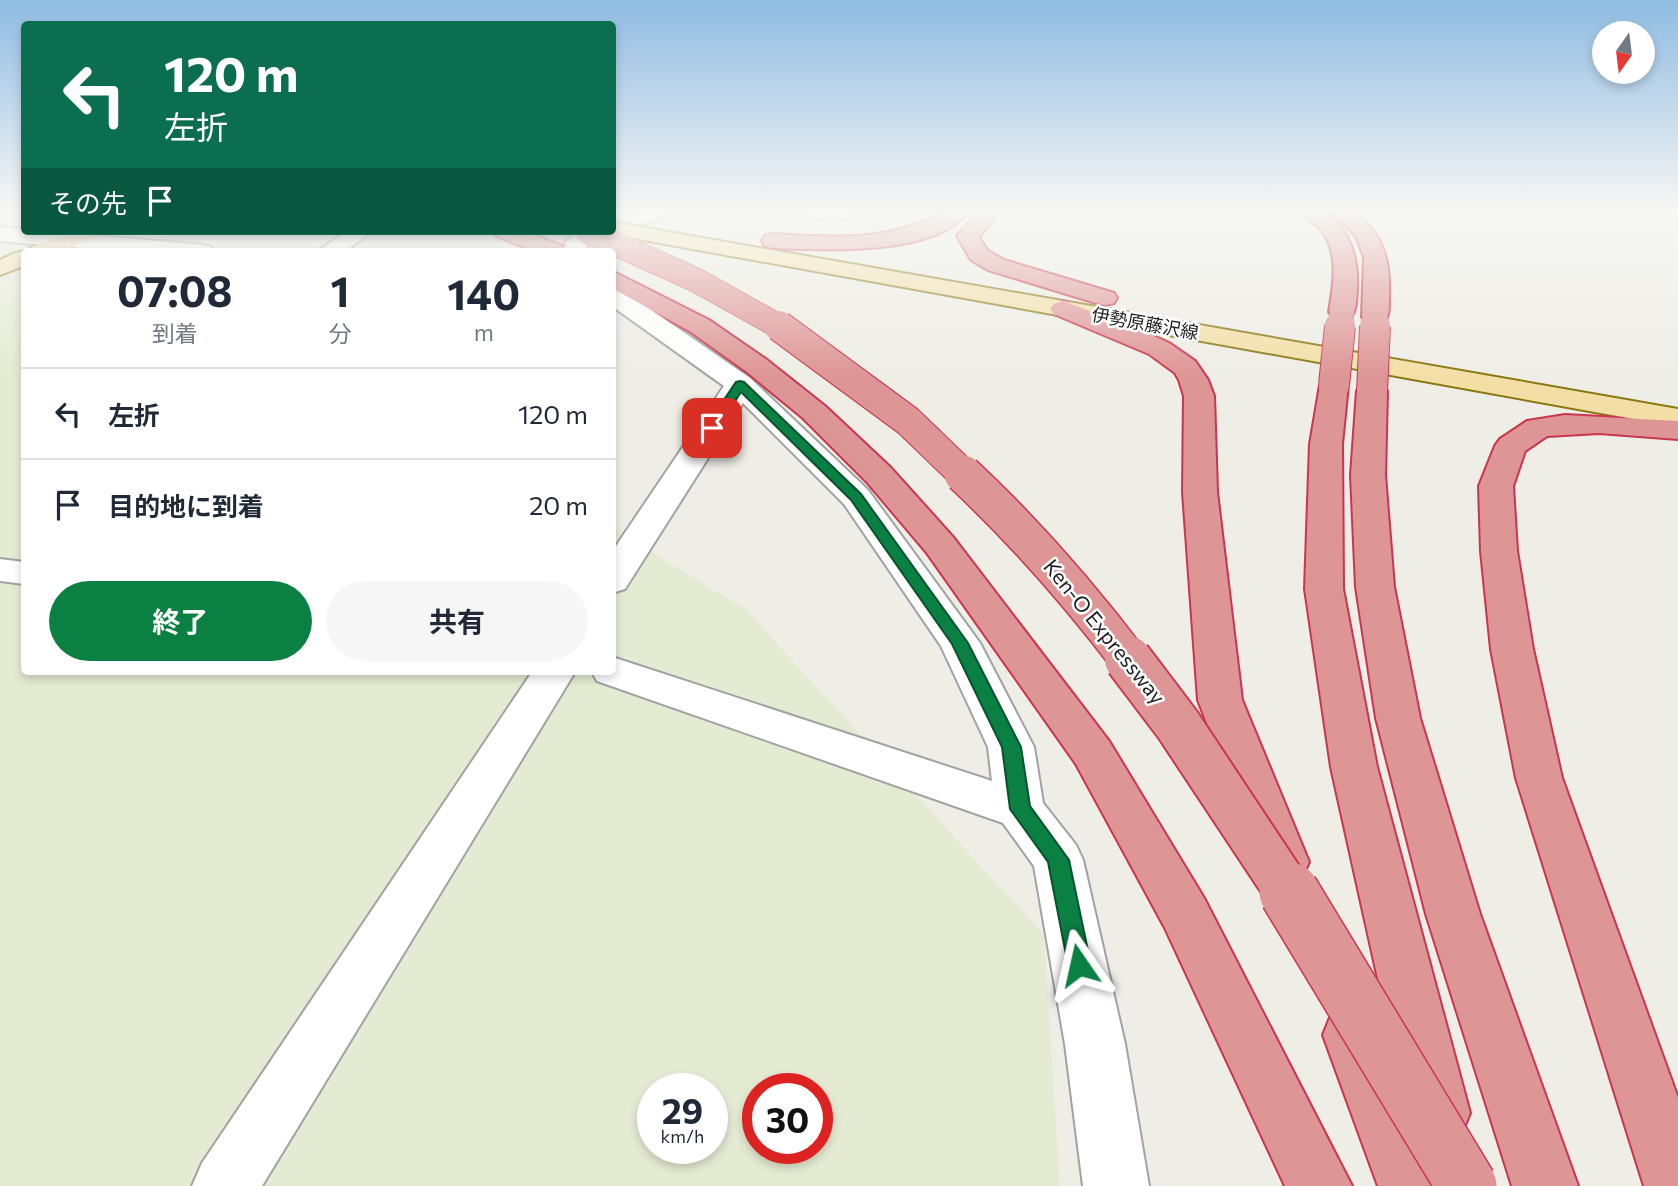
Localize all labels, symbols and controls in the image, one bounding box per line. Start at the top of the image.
north arrow [1592,21,1656,84]
map controls [1592,21,1655,84]
text: 120 m [164,42,298,102]
icon: left [49,49,140,140]
text: 左折 [164,106,228,146]
icon: arrive [141,182,179,220]
text: その先 [49,187,127,218]
text: 07:08 [117,264,233,316]
text: 1 [330,264,349,316]
text: 140 [447,267,520,319]
street label: 伊勢原藤沢線 [1090,303,1200,343]
text: m [474,318,494,346]
text: 到着 [152,319,198,347]
text: 分 [328,319,351,347]
icon: left [49,395,87,433]
text: 120 m [518,398,588,429]
pin [682,398,742,458]
text: 左折 [108,399,160,430]
icon: arrive [693,409,731,447]
icon: arrive [49,486,87,524]
text: 20 m [529,489,588,520]
text: 目的地に到着 [108,490,264,521]
street label: Ken-O Expressway [1039,554,1171,708]
button: 終了 [49,581,312,661]
button: 共有 [326,581,588,661]
position arrow [1042,928,1116,1002]
speed limit sign: 30 [742,1073,833,1164]
text: 29 [662,1088,703,1131]
text: km/h [661,1125,704,1147]

